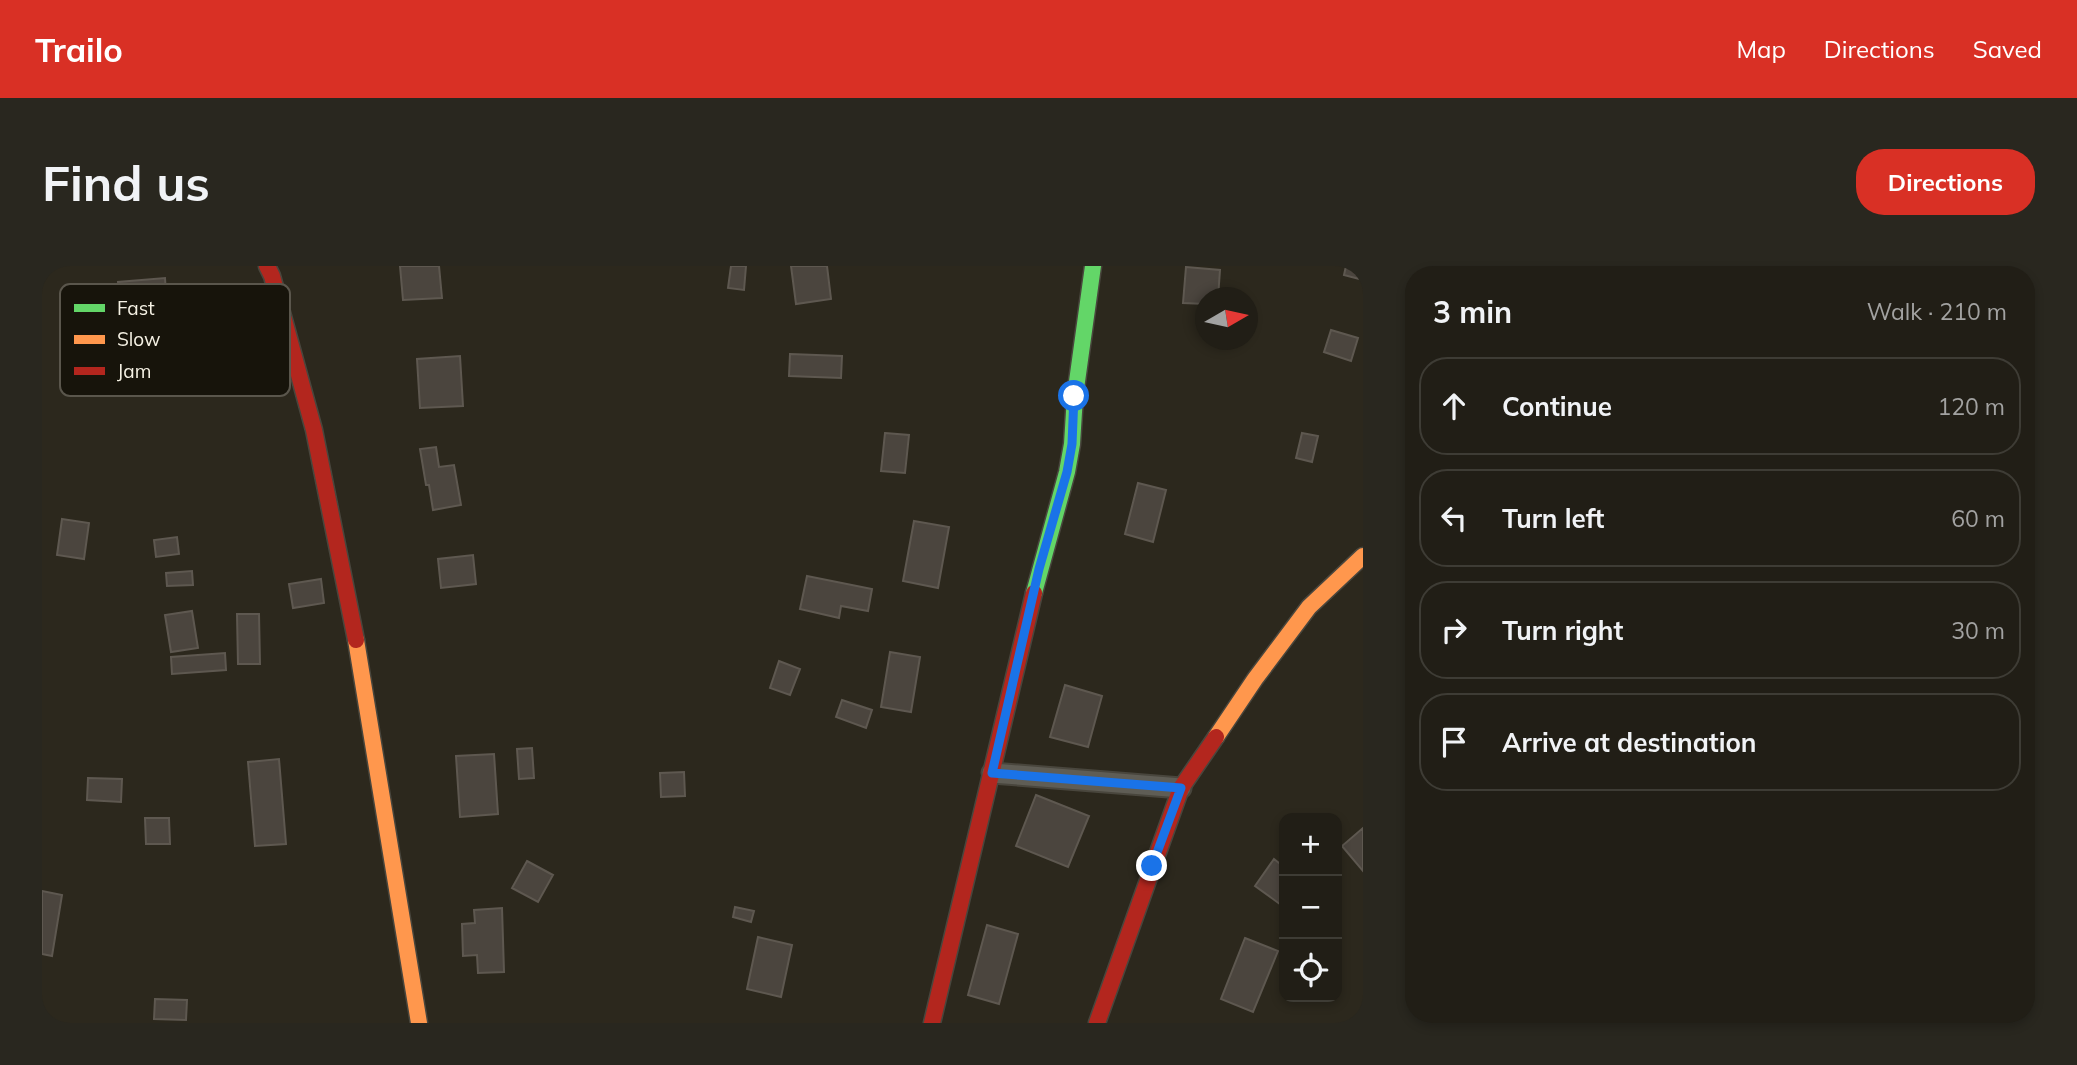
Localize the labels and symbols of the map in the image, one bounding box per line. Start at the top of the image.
legend [60,284,290,396]
north arrow [1195,287,1258,350]
text: Fast [117,296,155,320]
text: Slow [117,327,161,351]
text: Jam [117,359,151,383]
route start [1058,380,1089,411]
route end [1136,850,1167,881]

